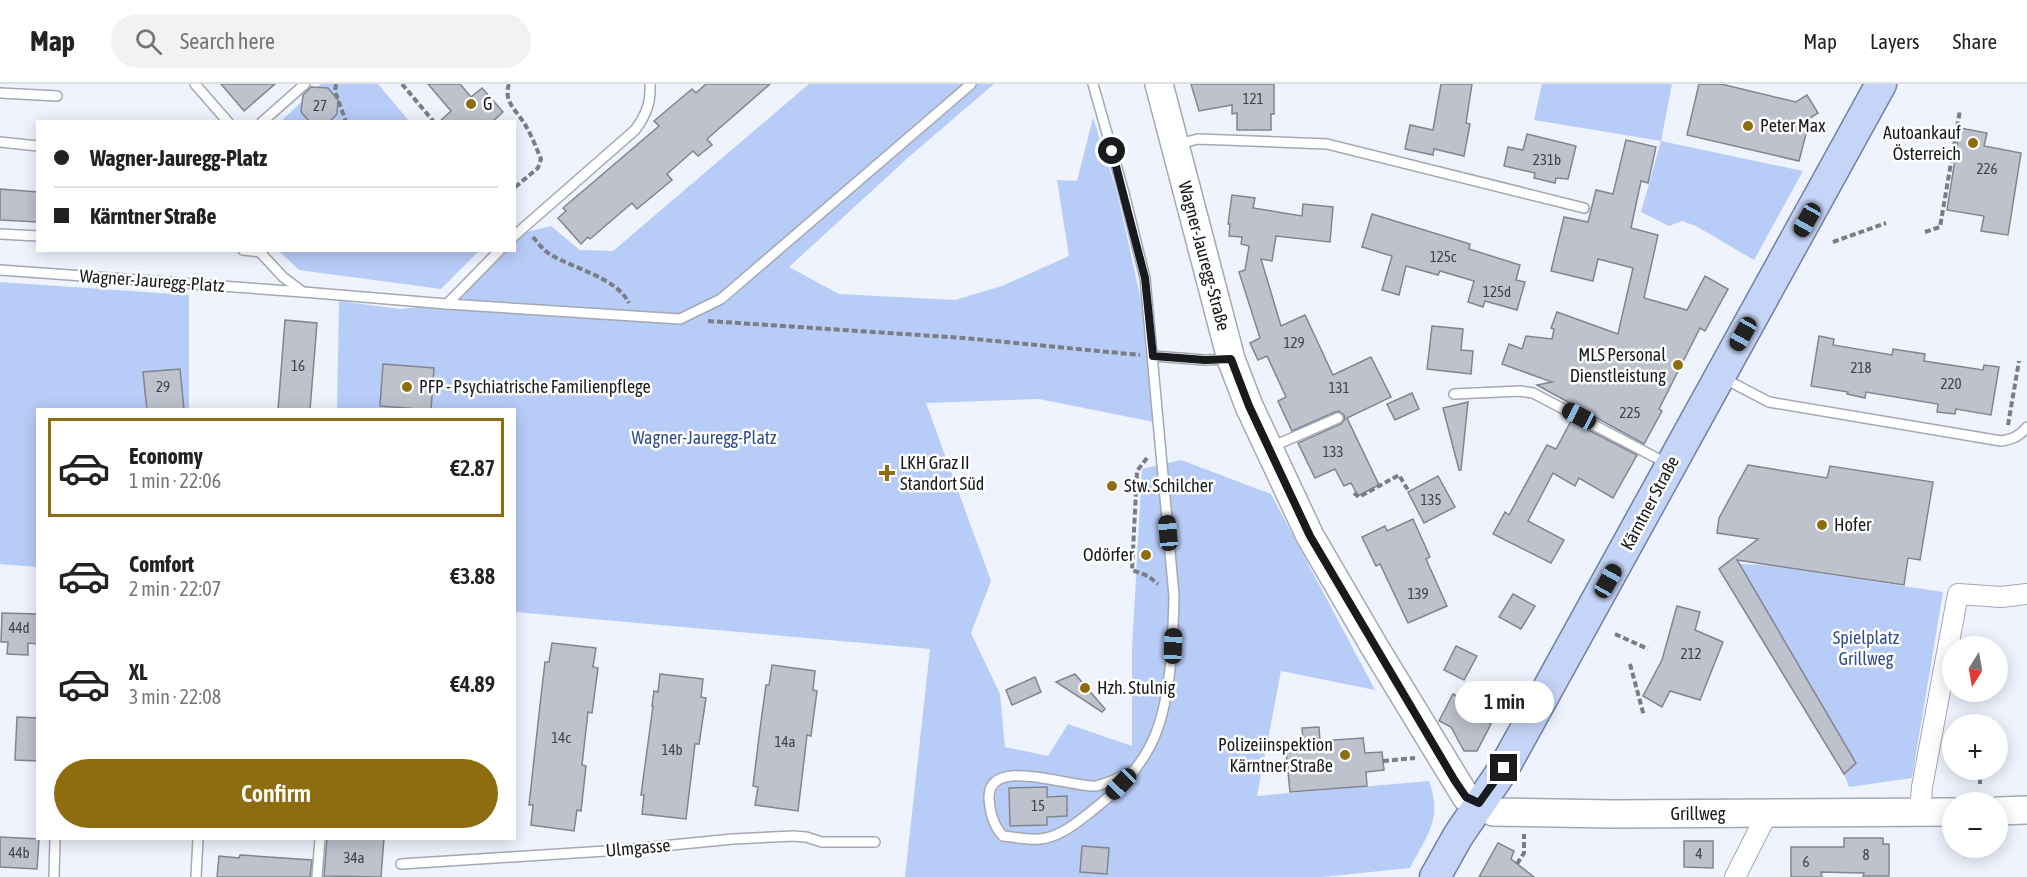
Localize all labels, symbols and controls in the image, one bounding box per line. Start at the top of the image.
search box [111,14,531,68]
text: Map [30,25,75,57]
icon: search [132,25,165,58]
text: Search here [180,28,275,54]
text: Map [1803,29,1837,53]
text: Layers [1870,29,1920,53]
text: Share [1953,29,1997,53]
house number: 121 [1242,90,1264,107]
place label: G [483,93,493,114]
house number: 27 [313,97,327,114]
marker: G [464,97,478,111]
place label: Peter Max [1760,115,1825,136]
marker: Peter Max [1741,119,1755,133]
place label: Autoankauf Österreich [1883,122,1961,164]
marker: Autoankauf Österreich [1966,136,1980,150]
route start [1098,137,1125,164]
text: Wagner-Jauregg-Platz [90,145,267,171]
house number: 231b [1533,151,1561,168]
house number: 226 [1976,160,1998,177]
street label: Wagner-Jauregg-Straße [1174,179,1235,333]
car [1790,200,1824,240]
text: Kärntner Straße [90,203,216,229]
house number: 125c [1430,248,1457,265]
street label: Wagner-Jauregg-Platz [79,265,226,296]
house number: 125d [1483,283,1511,300]
car [1726,314,1760,354]
house number: 129 [1283,334,1305,351]
place label: MLS Personal Dienstleistung [1570,344,1666,386]
house number: 16 [291,357,305,374]
marker: MLS Personal Dienstleistung [1671,358,1685,372]
house number: 218 [1850,359,1872,376]
house number: 220 [1940,375,1962,392]
place label: PFP - Psychiatrische Familienpflege [419,376,651,397]
house number: 29 [156,378,170,395]
house number: 131 [1328,379,1350,396]
marker: PFP - Psychiatrische Familienpflege [400,380,414,394]
car [1559,400,1599,432]
house number: 225 [1619,404,1641,421]
park label: Wagner-Jauregg-Platz [632,427,777,448]
icon: car [57,441,111,495]
text: Economy [129,443,203,469]
house number: 133 [1322,443,1344,460]
place label: LKH Graz II Standort Süd [900,452,984,494]
street label: Kärntner Straße [1616,452,1683,553]
text: €2.87 [450,455,495,481]
marker: LKH Graz II Standort Süd [878,464,896,482]
text: 1 min · 22:06 [129,469,221,492]
place label: Stw. Schilcher [1124,475,1214,496]
marker: Stw. Schilcher [1105,479,1119,493]
house number: 135 [1420,491,1442,508]
car [1157,514,1179,552]
place label: Hofer [1834,514,1872,535]
marker: Hofer [1815,518,1829,532]
place label: Odörfer [1083,544,1135,565]
marker: Odörfer [1139,548,1153,562]
icon: car [57,549,111,603]
text: Comfort [129,551,194,577]
car [1591,561,1625,601]
text: €3.88 [450,563,495,589]
text: 2 min · 22:07 [129,577,221,600]
house number: 139 [1407,585,1429,602]
house number: 44d [8,619,30,636]
park label: Spielplatz Grillweg [1833,627,1900,669]
car [1163,628,1183,664]
north arrow [1942,636,2008,702]
map controls [1942,636,2008,858]
house number: 212 [1680,645,1702,662]
icon: car [57,657,111,711]
text: XL [129,659,147,685]
text: €4.89 [450,671,495,697]
place label: Hzh. Stulnig [1097,677,1175,698]
marker: Hzh. Stulnig [1078,681,1092,695]
callout: 1 min [1454,681,1553,723]
text: 3 min · 22:08 [129,685,221,708]
text: 1 min [1484,690,1525,713]
button: + [1942,714,2008,780]
house number: 14c [551,729,571,746]
house number: 14a [774,733,796,750]
place label: Polizeiinspektion Kärntner Straße [1218,734,1333,776]
house number: 14b [661,741,683,758]
marker: Polizeiinspektion Kärntner Straße [1338,748,1352,762]
route end [1490,754,1517,781]
button: Confirm [54,759,498,828]
car [1102,765,1140,803]
button: − [1942,792,2008,858]
house number: 15 [1031,797,1045,814]
street label: Grillweg [1671,803,1726,824]
street label: Ulmgasse [605,834,671,861]
house number: 44b [8,844,30,861]
house number: 4 [1695,845,1703,862]
house number: 8 [1862,846,1870,863]
house number: 34a [343,849,365,866]
house number: 6 [1802,853,1810,870]

